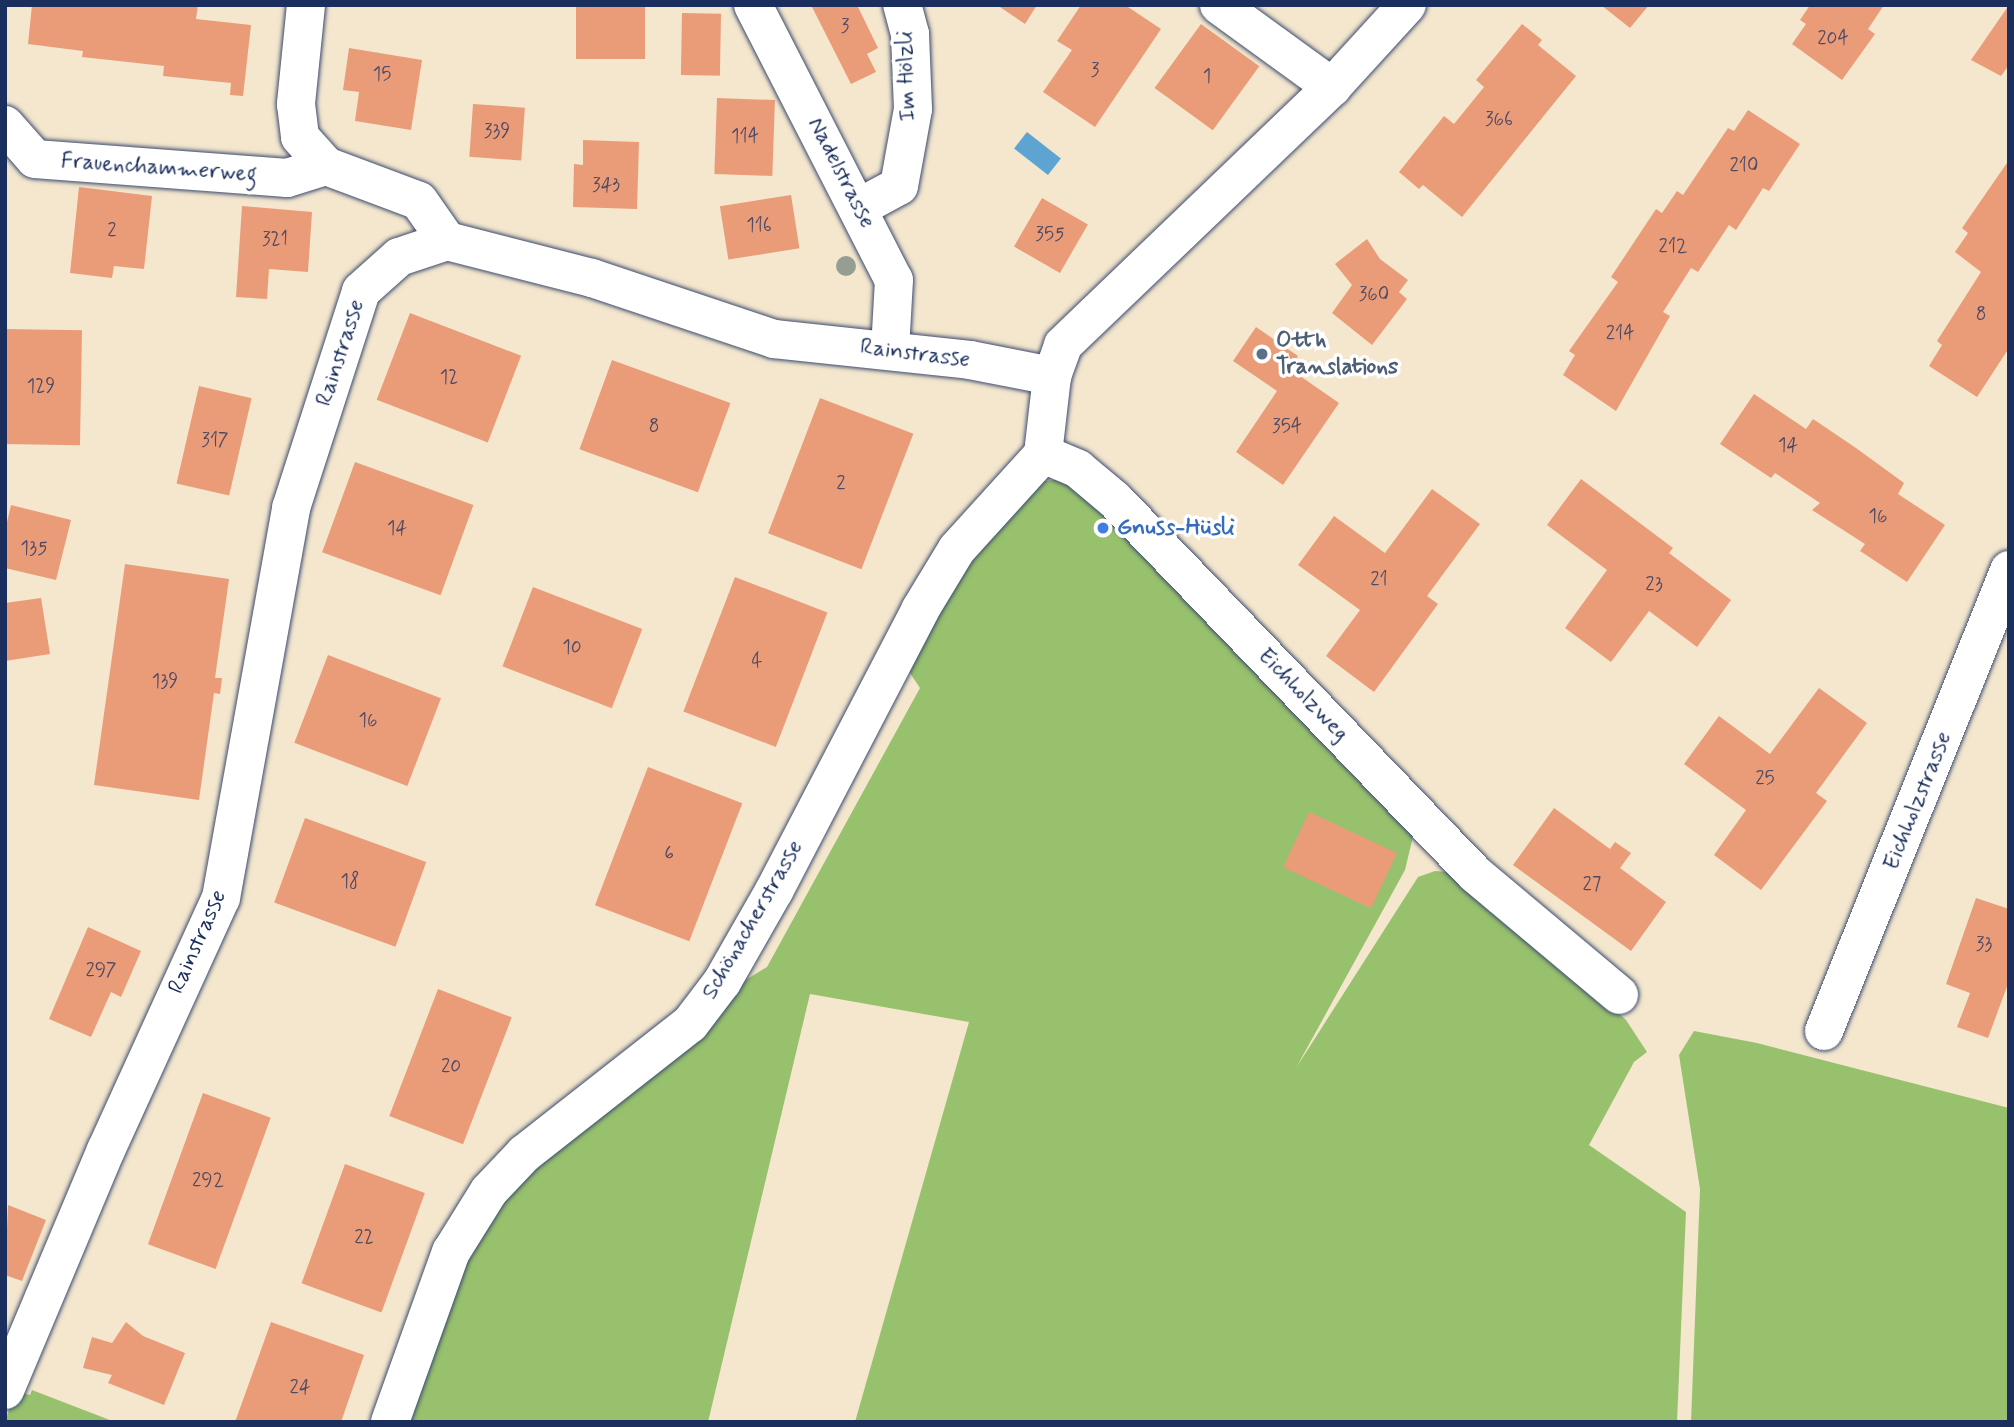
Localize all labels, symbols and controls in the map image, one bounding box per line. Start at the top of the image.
house number: 3 [841,16,849,38]
house number: 204 [1817,28,1849,50]
street label: Im Hölzli [892,29,922,123]
house number: 3 [1091,60,1099,82]
house number: 15 [373,64,391,86]
house number: 1 [1203,66,1211,88]
house number: 366 [1485,109,1513,131]
street label: Nadelstrasse [801,113,881,233]
house number: 339 [484,121,510,143]
house number: 114 [731,126,759,148]
street label: Frauenchammerweg [60,147,258,189]
house number: 210 [1730,155,1758,177]
house number: 343 [592,175,620,197]
house number: 116 [746,215,772,237]
house number: 2 [107,220,117,242]
house number: 355 [1035,224,1065,246]
house number: 321 [262,229,288,251]
house number: 212 [1659,236,1687,258]
house number: 360 [1359,284,1389,306]
street label: Rainstrasse [311,296,371,410]
house number: 8 [1976,304,1986,326]
house number: 214 [1606,323,1634,345]
place label: Otth Translations [1276,327,1398,381]
street label: Rainstrasse [858,334,972,374]
marker: Otth Translations [1254,346,1270,362]
house number: 12 [440,367,458,389]
house number: 129 [27,376,55,398]
house number: 8 [649,416,659,438]
house number: 354 [1272,416,1302,438]
house number: 317 [201,430,229,452]
house number: 14 [1778,435,1798,457]
house number: 2 [836,473,846,495]
house number: 16 [1869,506,1887,528]
place label: Gnuss-Hüsli [1117,514,1235,542]
house number: 14 [387,518,407,540]
marker: Gnuss-Hüsli [1095,520,1111,536]
house number: 135 [20,538,48,560]
house number: 21 [1370,569,1388,591]
house number: 23 [1645,574,1663,596]
house number: 10 [562,637,582,659]
street label: Eichholzweg [1252,643,1354,747]
house number: 4 [751,651,763,673]
house number: 139 [152,671,178,693]
house number: 16 [359,710,377,732]
street label: Eichholzstrasse [1878,728,1958,874]
house number: 25 [1755,768,1775,790]
street label: Schönacherstrasse [696,835,810,1005]
house number: 6 [664,843,674,865]
house number: 18 [341,871,359,893]
house number: 27 [1583,874,1601,896]
street label: Rainstrasse [163,886,233,998]
house number: 33 [1976,934,1992,956]
house number: 297 [85,960,117,982]
house number: 20 [441,1056,461,1078]
house number: 292 [192,1170,224,1192]
house number: 22 [354,1227,374,1249]
house number: 24 [290,1377,310,1399]

